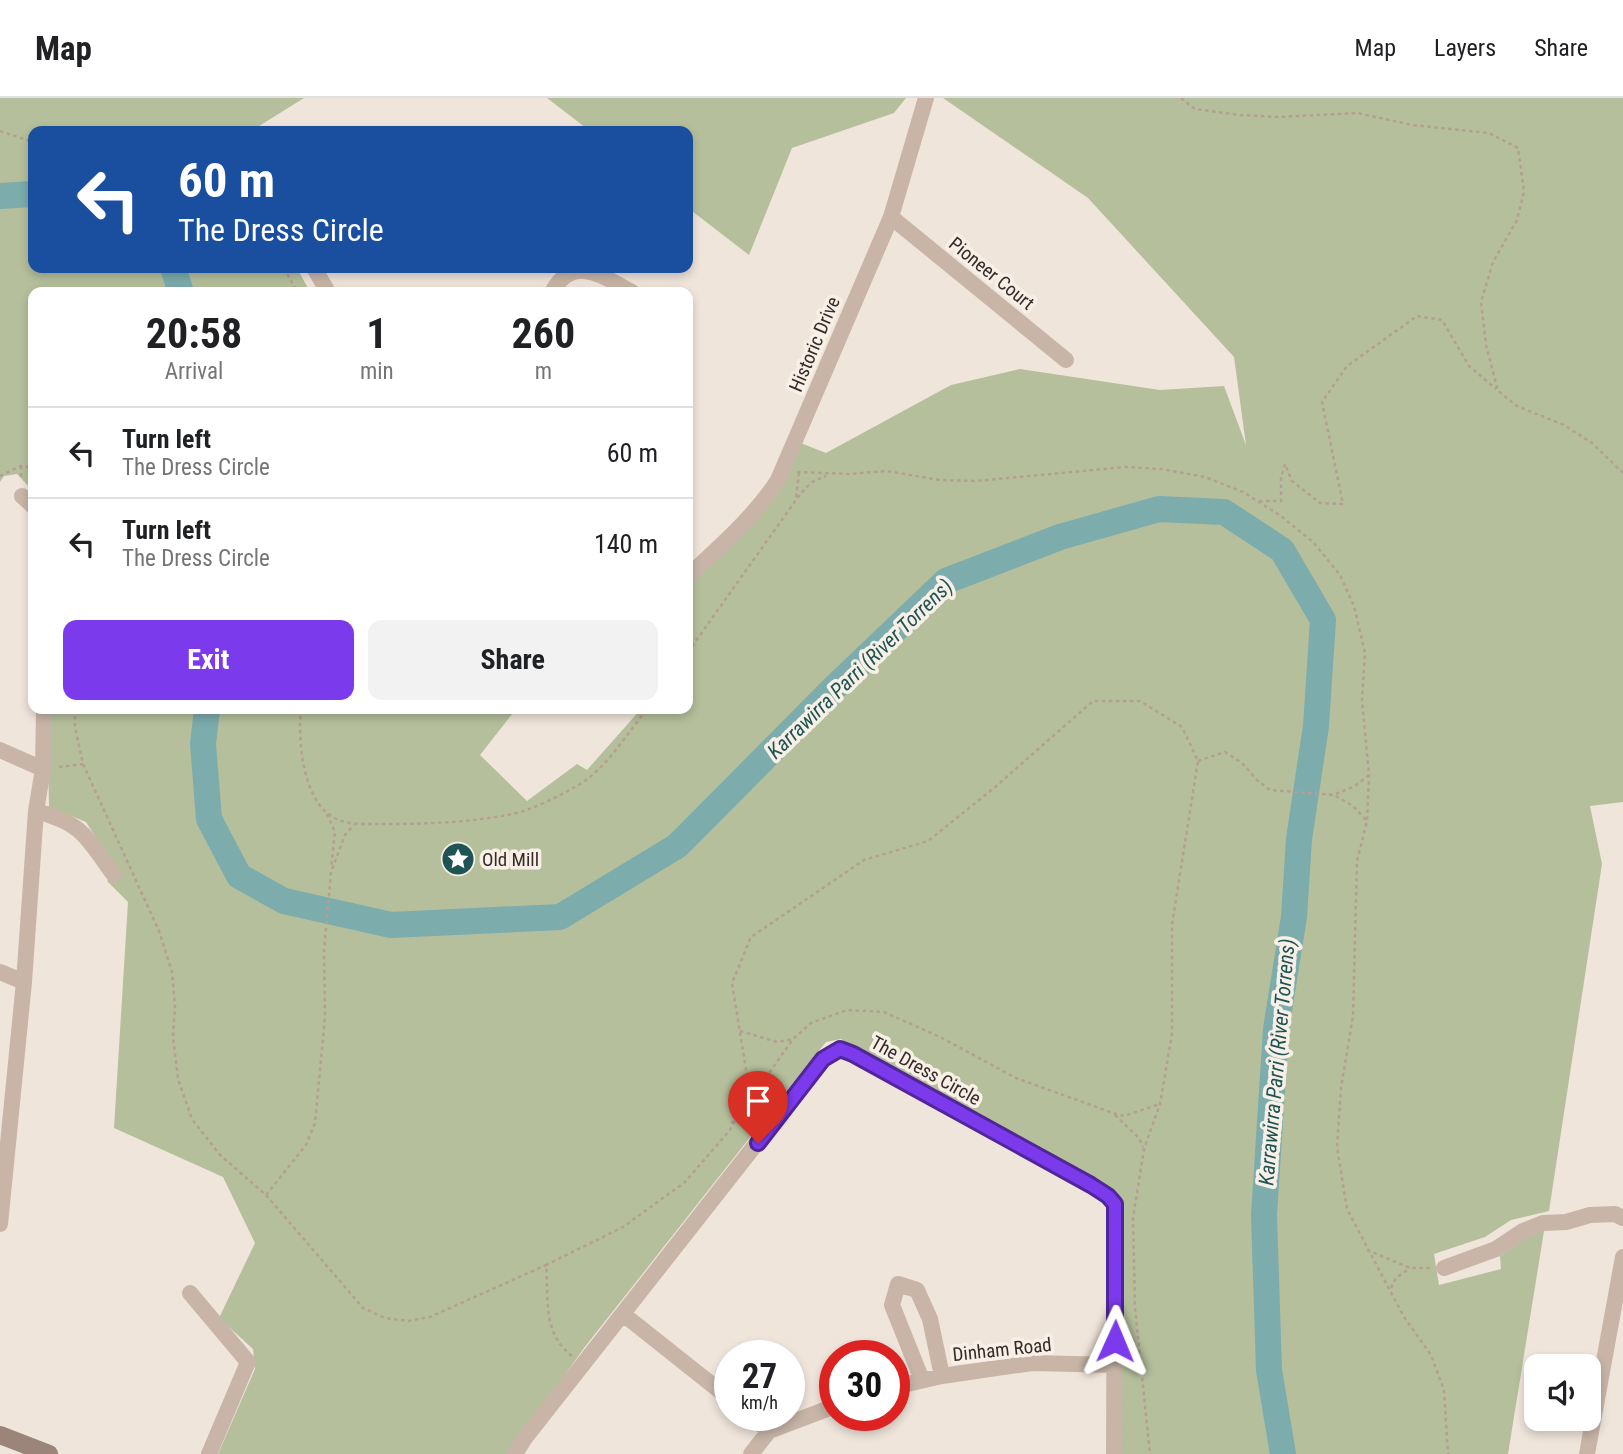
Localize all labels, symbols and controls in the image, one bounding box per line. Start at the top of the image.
text: Map [35,29,92,68]
text: Map [1355,34,1396,62]
text: Layers [1434,34,1496,62]
text: Share [1534,34,1588,62]
text: 60 m [178,152,275,209]
icon: left [63,154,154,245]
text: The Dress Circle [178,211,384,249]
street label: Pioneer Court [944,232,1039,315]
street label: Historic Drive [784,293,845,395]
text: 20:58 [146,309,242,358]
text: 1 [366,309,387,358]
text: 260 [511,309,575,358]
text: Arrival [165,358,223,385]
text: min [360,358,394,385]
text: m [535,358,552,385]
text: Turn left [122,424,211,454]
icon: left [63,434,101,472]
text: 60 m [607,438,658,468]
text: The Dress Circle [122,454,270,481]
text: Turn left [122,515,211,545]
icon: left [63,525,101,563]
text: 140 m [594,529,658,559]
text: The Dress Circle [122,545,270,572]
water label: Karrawirra Parri (River Torrens) [763,574,957,764]
button: Exit [63,620,354,700]
button: Share [368,620,658,700]
place icon: Old Mill [439,840,477,878]
place label: Old Mill [482,848,539,871]
water label: Karrawirra Parri (River Torrens) [1254,938,1300,1186]
street label: The Dress Circle [867,1031,985,1110]
pin [728,1071,788,1143]
icon: arrive [739,1082,777,1120]
position arrow [1078,1304,1152,1378]
street label: Dinham Road [951,1333,1053,1366]
speed limit sign: 30 [819,1340,910,1431]
map controls [1524,1354,1601,1431]
button: sound [1524,1354,1601,1431]
text: 27 [742,1356,777,1397]
text: km/h [741,1392,778,1413]

